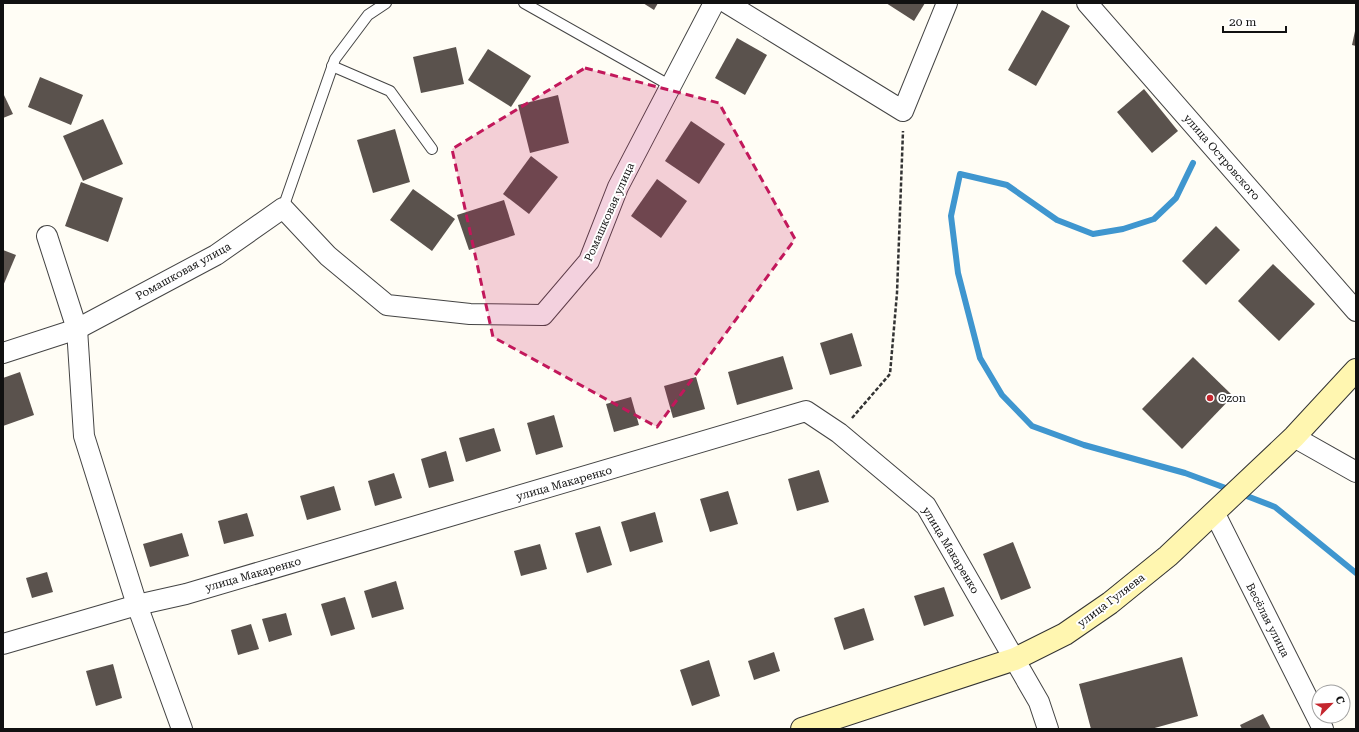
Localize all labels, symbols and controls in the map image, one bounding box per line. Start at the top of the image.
scale bar [1223,8,1286,34]
text: 20 m [1229,15,1256,29]
street label: улица Островского [1181,112,1263,203]
street label: Ромашковая улица [582,161,637,264]
street label: Ромашковая улица [133,240,233,303]
place label: Ozon [1218,392,1246,405]
marker: Ozon [1205,393,1215,403]
street label: улица Макаренко [515,464,614,503]
street label: улица Макаренко [920,504,982,596]
street label: улица Макаренко [204,555,303,594]
street label: улица Гуляева [1075,571,1147,630]
street label: Весёлая улица [1243,581,1292,659]
north arrow [1311,684,1351,724]
text: С [1332,694,1347,707]

